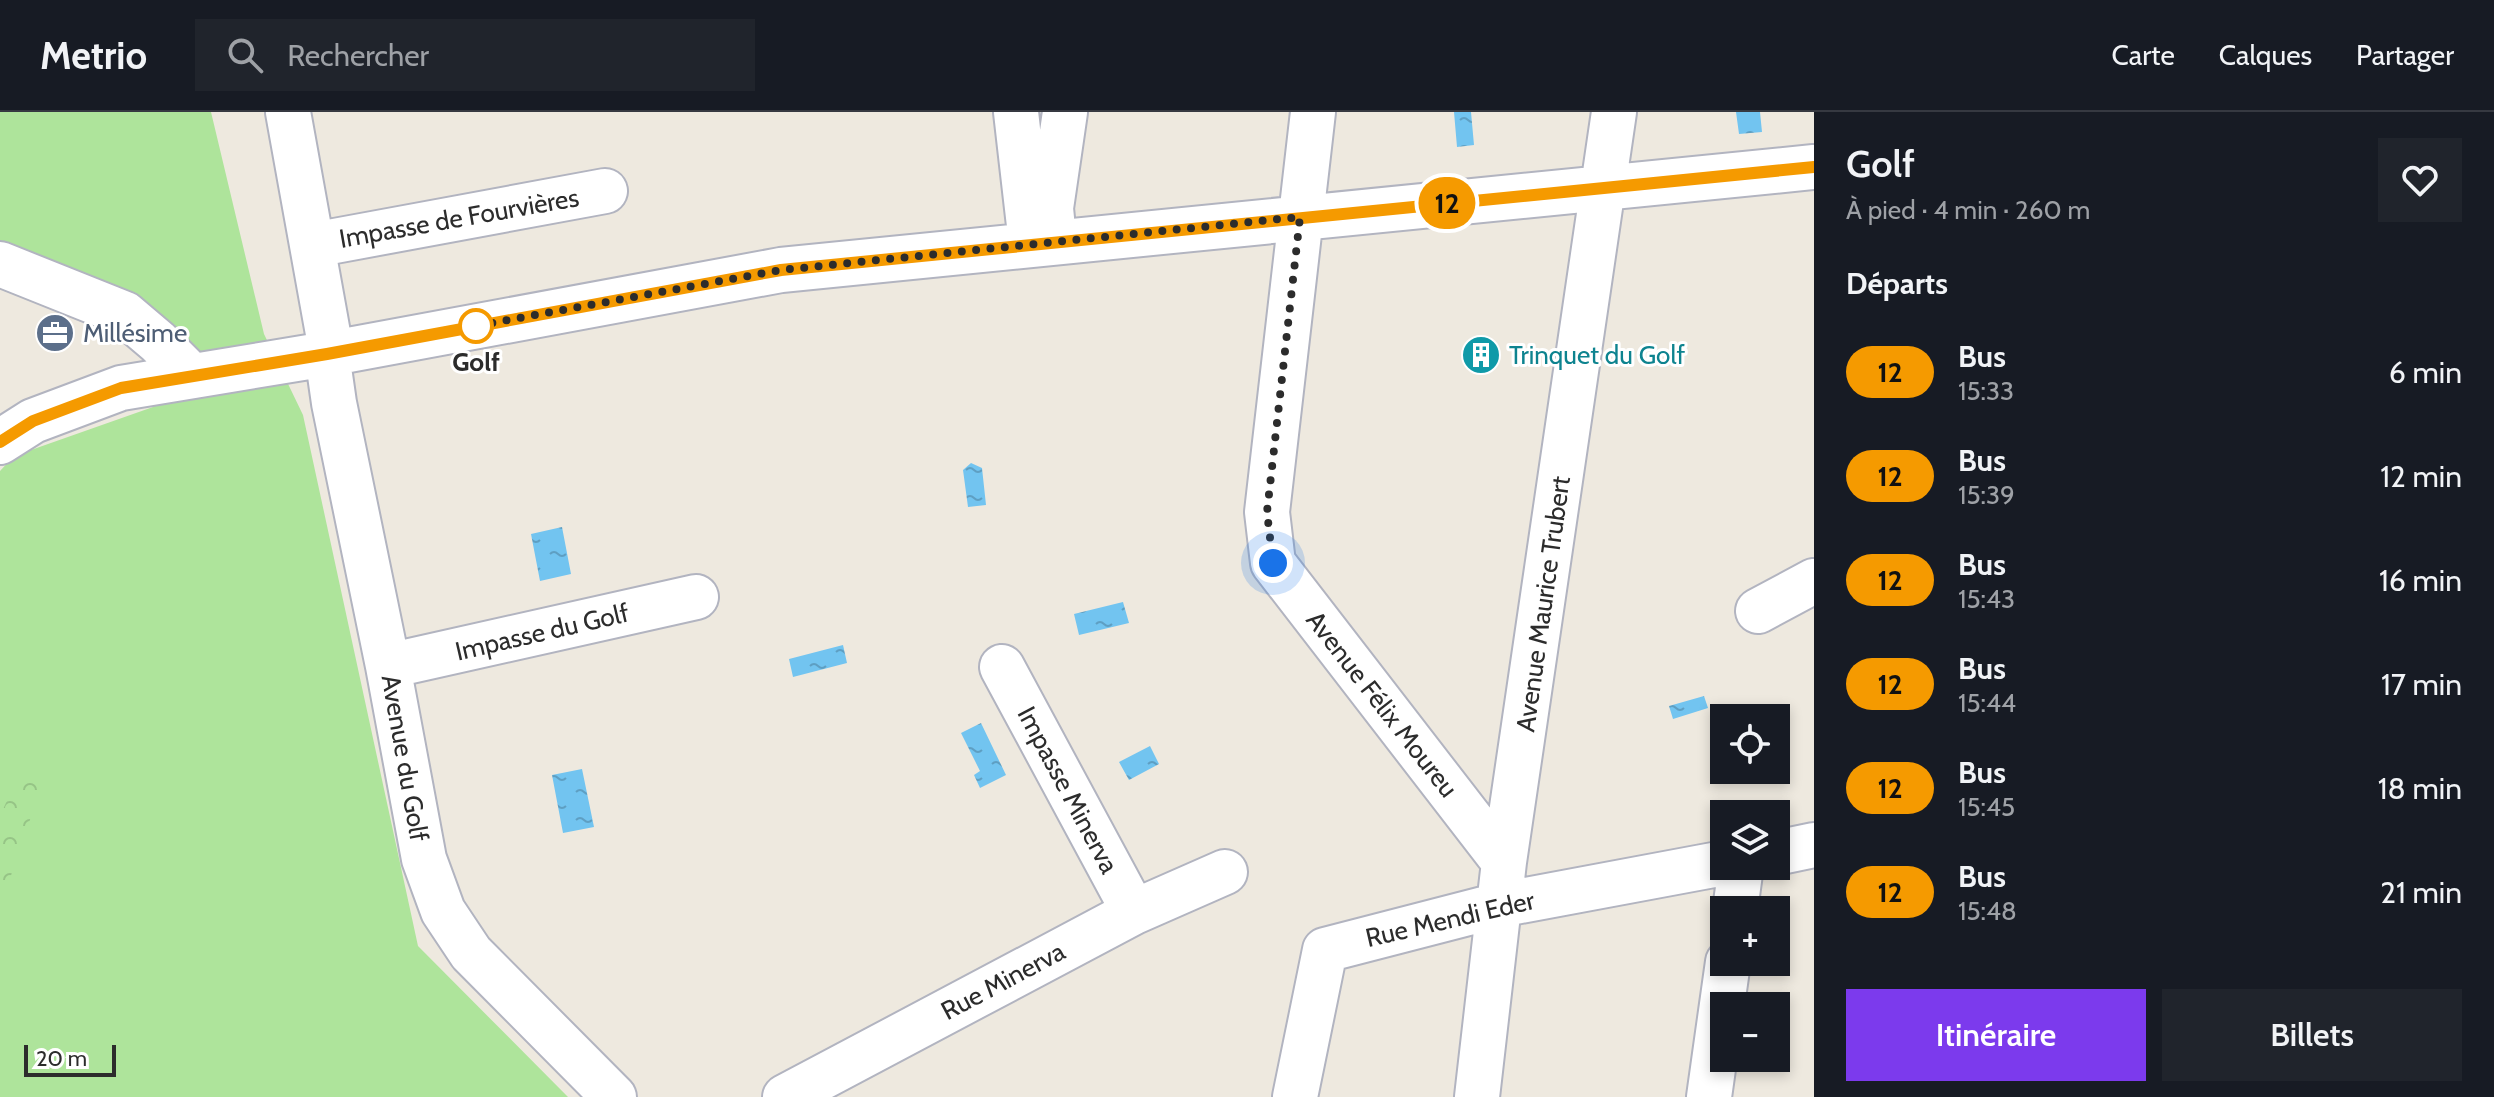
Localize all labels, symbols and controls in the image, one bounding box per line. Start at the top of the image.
search box [195,19,755,91]
text: Metrio [40,32,147,79]
icon: search [223,33,267,77]
text: Rechercher [287,37,429,74]
text: Carte [2112,38,2175,72]
text: Calques [2219,38,2312,72]
text: Partager [2356,38,2454,72]
button: heart [2378,138,2462,222]
text: Golf [1846,140,1915,187]
line badge: 12 [1411,177,1483,229]
street label: Impasse de Fourvières [337,181,581,255]
text: 12 [1434,186,1460,220]
text: À pied · 4 min · 260 m [1846,194,2090,226]
text: Départs [1846,265,1948,302]
marker: Golf [459,309,493,343]
office icon: Millésime [34,312,76,354]
place label: Millésime [83,317,187,349]
building icon: Trinquet du Golf [1460,334,1502,376]
text: Bus [1958,338,2006,375]
place label: Trinquet du Golf [1509,339,1686,371]
place label: Golf [452,346,500,378]
text: 6 min [2389,354,2462,391]
text: 12 [1877,355,1903,389]
text: 15:33 [1958,375,2014,407]
text: Bus [1958,442,2006,479]
text: 12 min [2380,458,2462,495]
text: 12 [1877,459,1903,493]
street label: Avenue Maurice Trubert [1509,474,1577,734]
text: 15:39 [1958,479,2015,511]
your location [1253,543,1293,583]
text: Bus [1958,546,2006,583]
text: 16 min [2379,562,2462,599]
text: 12 [1877,563,1903,597]
text: 15:43 [1958,583,2015,615]
street label: Impasse du Golf [452,596,632,668]
street label: Avenue Félix Moureu [1299,605,1465,803]
text: Bus [1958,650,2006,687]
text: 17 min [2381,666,2462,703]
text: 12 [1877,667,1903,701]
street label: Avenue du Golf [375,672,435,844]
text: 15:44 [1958,687,2016,719]
street label: Impasse Minerva [1011,701,1126,879]
map controls [1710,704,1790,1072]
button: locate [1710,704,1790,784]
text: Bus [1958,754,2006,791]
text: 18 min [2378,770,2462,807]
text: 12 [1877,771,1903,805]
text: 15:45 [1958,791,2015,823]
button: layers [1710,800,1790,880]
text: Bus [1958,858,2006,895]
text: 21 min [2380,874,2462,911]
text: 12 [1877,875,1903,909]
street label: Rue Mendi Eder [1362,884,1538,954]
text: 15:48 [1958,895,2017,927]
button: + [1710,896,1790,976]
street label: Rue Minerva [936,935,1071,1027]
button: Itinéraire [1846,989,2146,1081]
button: Billets [2162,989,2462,1081]
button: − [1710,992,1790,1072]
scale bar [24,1041,116,1077]
text: 20 m [36,1045,87,1072]

